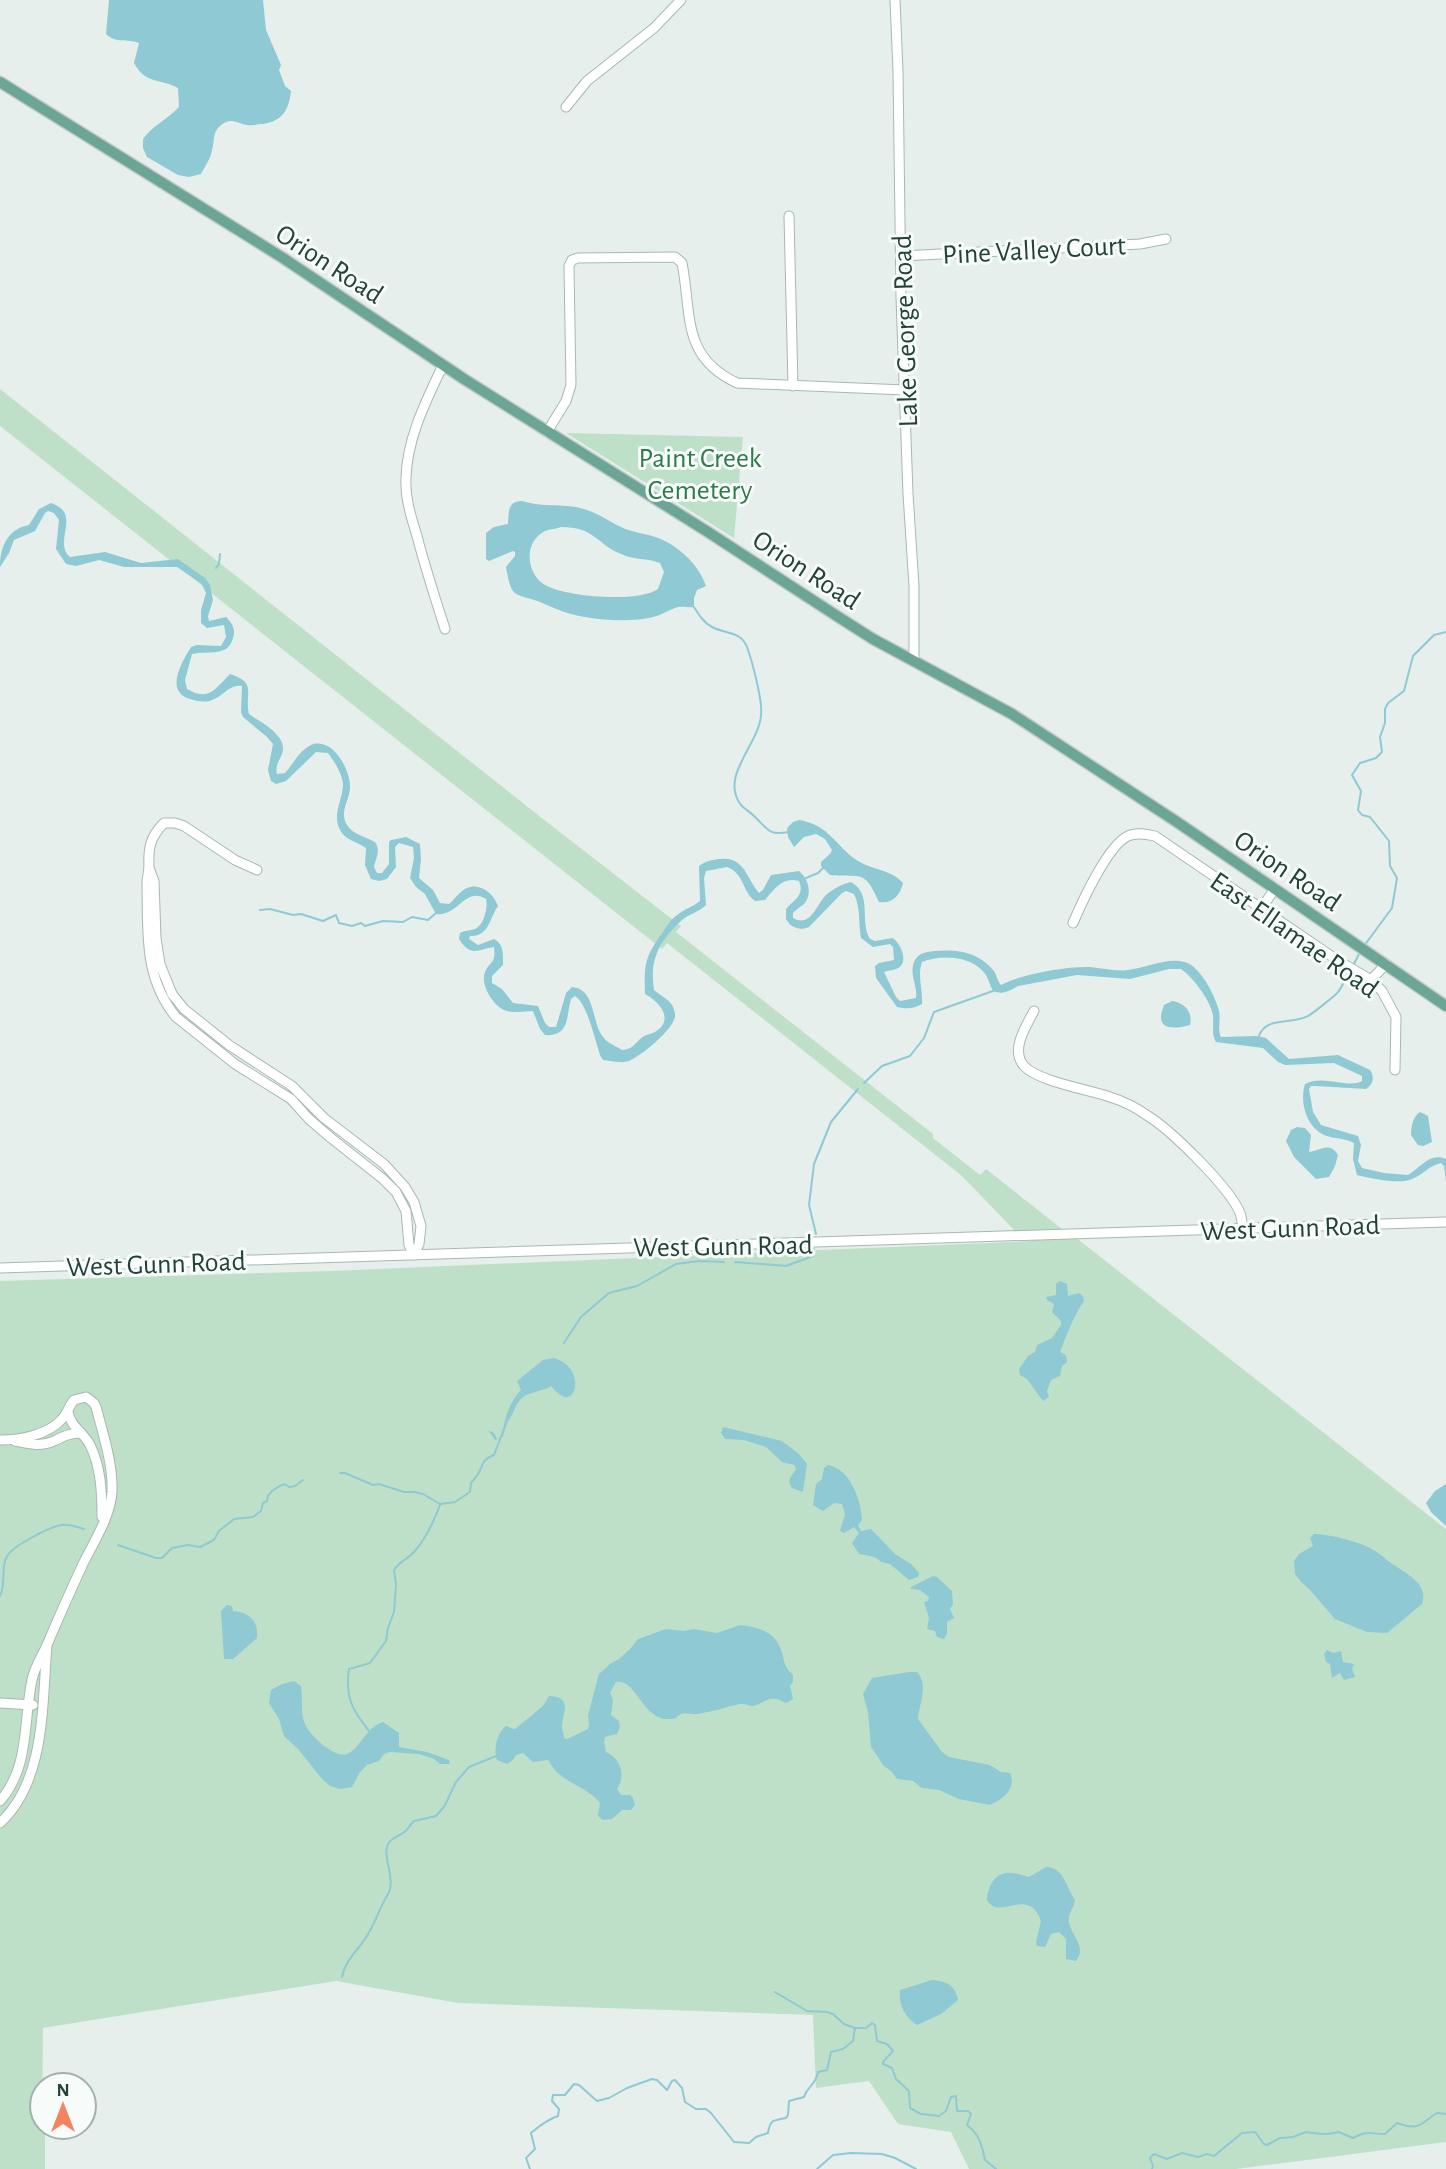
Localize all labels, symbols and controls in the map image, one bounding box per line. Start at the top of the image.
street label: Orion Road [270,220,388,310]
street label: Pine Valley Court [942,232,1127,270]
street label: Lake George Road [889,234,923,428]
park label: Paint Creek Cemetery [638,445,762,505]
street label: Orion Road [747,526,865,616]
street label: Orion Road [1229,826,1345,917]
street label: East Ellamae Road [1205,867,1383,1004]
street label: West Gunn Road [1200,1212,1380,1246]
street label: West Gunn Road [633,1231,813,1263]
street label: West Gunn Road [66,1248,246,1282]
north arrow [28,2071,98,2141]
text: N [56,2081,70,2100]

